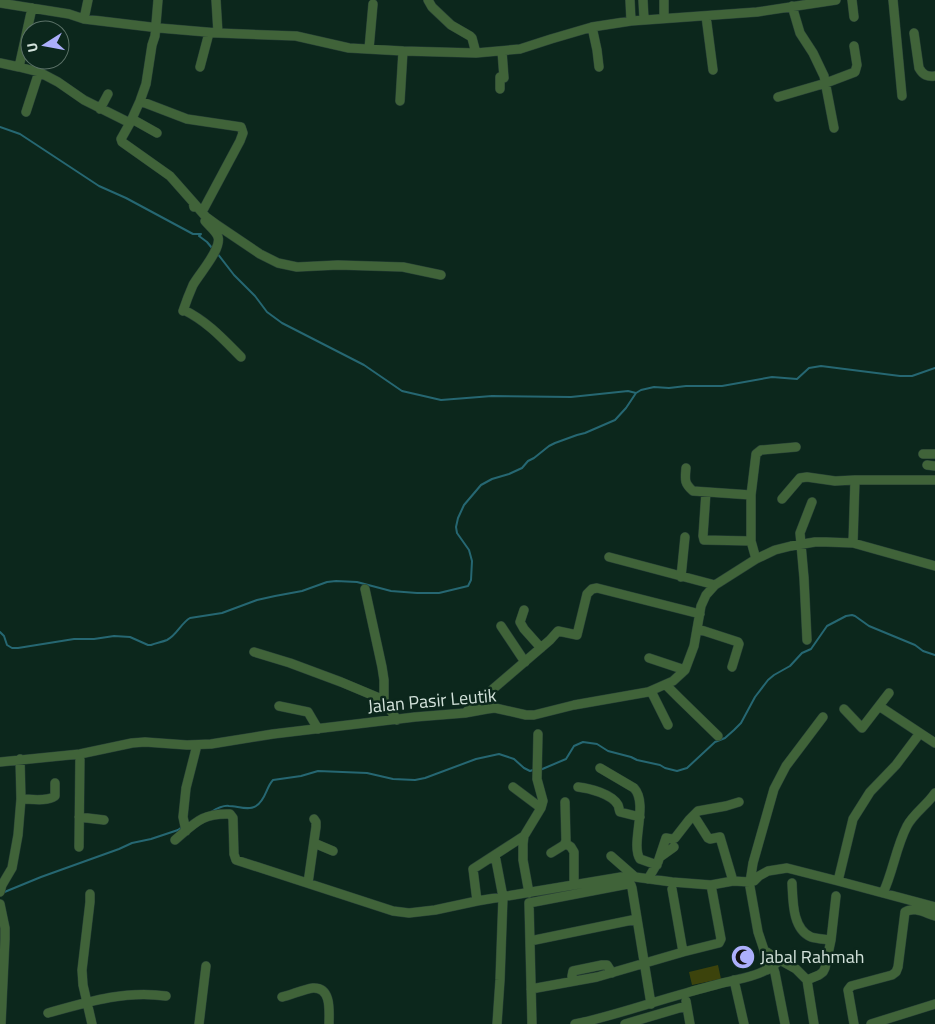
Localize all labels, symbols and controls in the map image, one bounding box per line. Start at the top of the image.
north arrow [20,20,70,70]
text: U [21,41,43,54]
street label: Jalan Pasir Leutik [366,681,498,720]
place label: Jabal Rahmah [760,943,864,970]
mosque icon: Jabal Rahmah [730,944,756,970]

